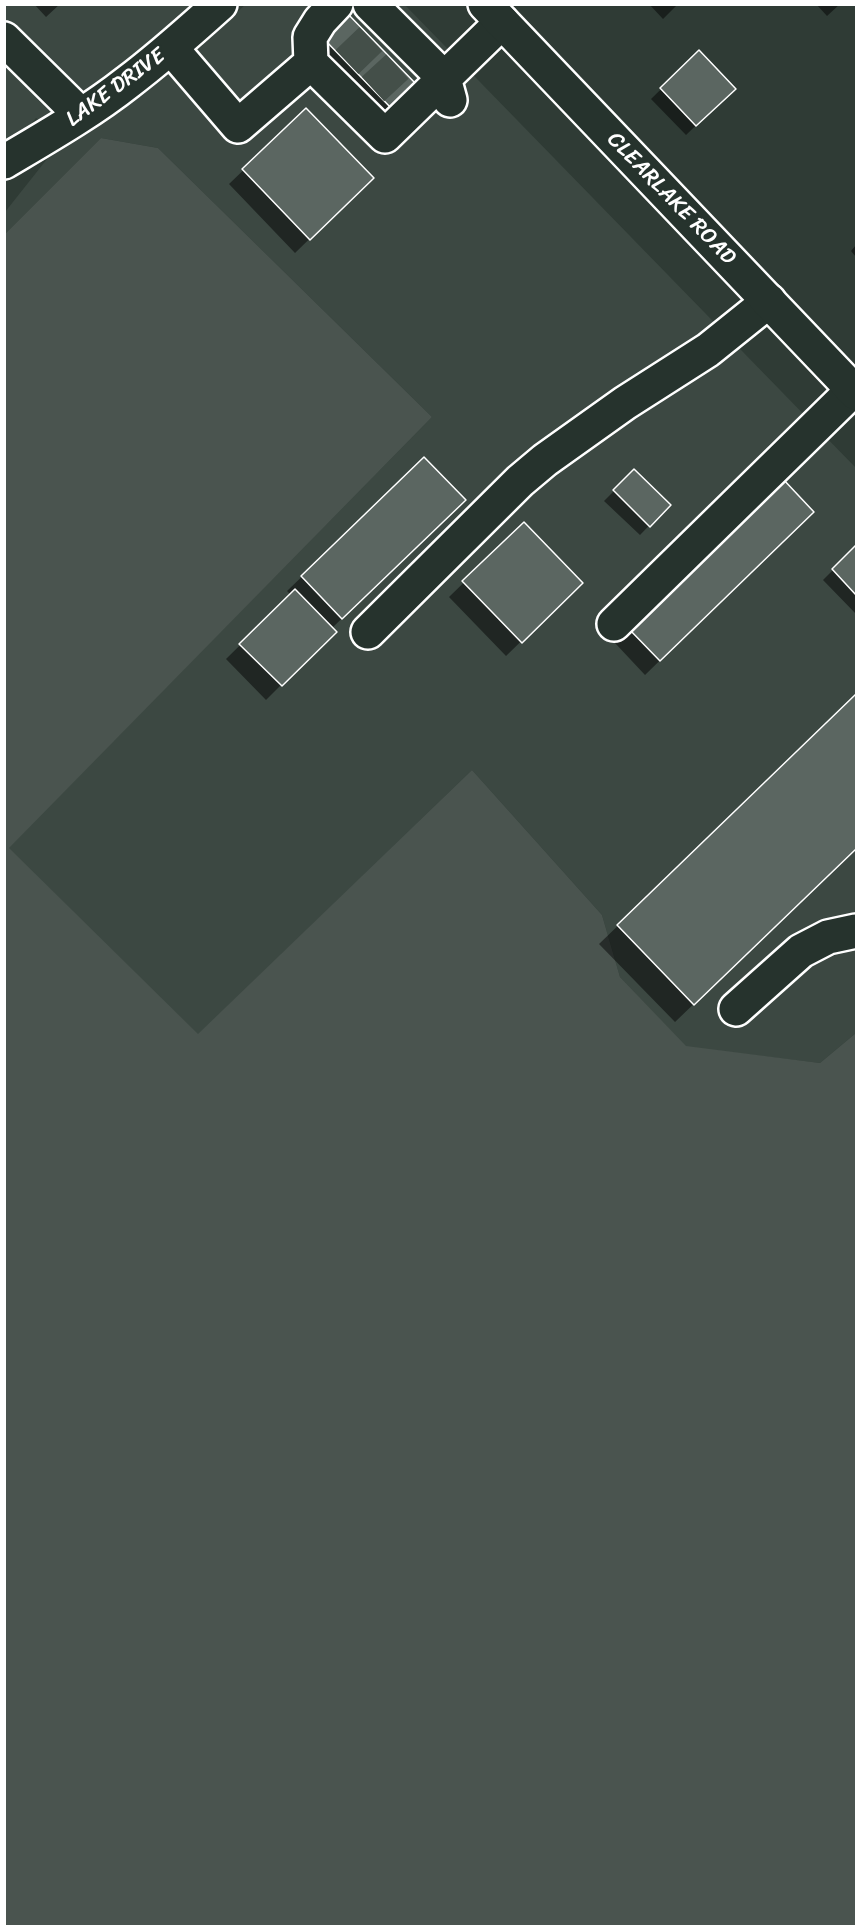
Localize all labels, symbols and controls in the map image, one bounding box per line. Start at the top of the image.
street label: LAKE DRIVE [61,43,171,133]
street label: CLEARLAKE ROAD [601,127,741,271]

